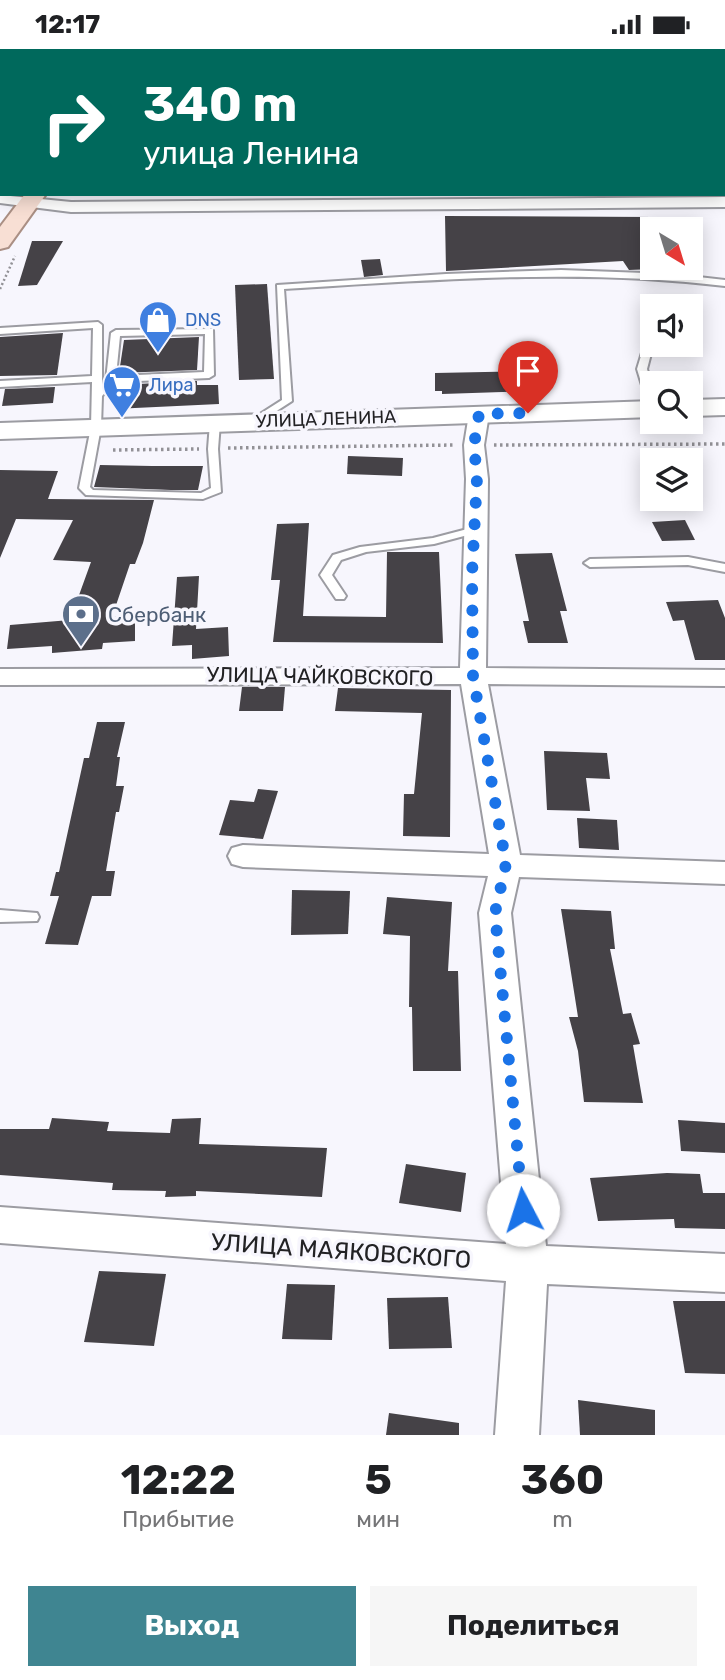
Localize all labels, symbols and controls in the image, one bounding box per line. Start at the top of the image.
text: 12:17 [35,9,100,40]
text: 340 m [143,75,297,133]
icon: right [28,77,119,168]
text: улица Ленина [143,134,360,172]
north arrow [640,217,704,280]
map controls [640,217,703,511]
button: sound [640,294,703,357]
shop icon: DNS [137,299,179,354]
place label: DNS [185,309,221,331]
pin [498,341,558,413]
icon: arrive [509,352,547,390]
supermarket icon: Лира [101,364,143,419]
button: search [640,371,703,434]
place label: Лира [149,374,193,396]
street label: УЛИЦА ЛЕНИНА [255,406,397,432]
button: layers [640,448,703,511]
bank icon: Сбербанк [60,593,102,648]
place label: Сбербанк [108,602,206,627]
street label: УЛИЦА ЧАЙКОВСКОГО [206,662,434,690]
position arrow [486,1173,560,1247]
street label: УЛИЦА МАЯКОВСКОГО [210,1228,472,1274]
text: 12:22 [121,1455,236,1505]
text: 5 [365,1455,392,1505]
text: 360 [521,1455,604,1505]
text: Прибытие [122,1505,234,1533]
text: мин [356,1505,400,1533]
text: m [552,1505,573,1533]
button: Выход [28,1586,356,1666]
button: Поделиться [370,1586,697,1666]

